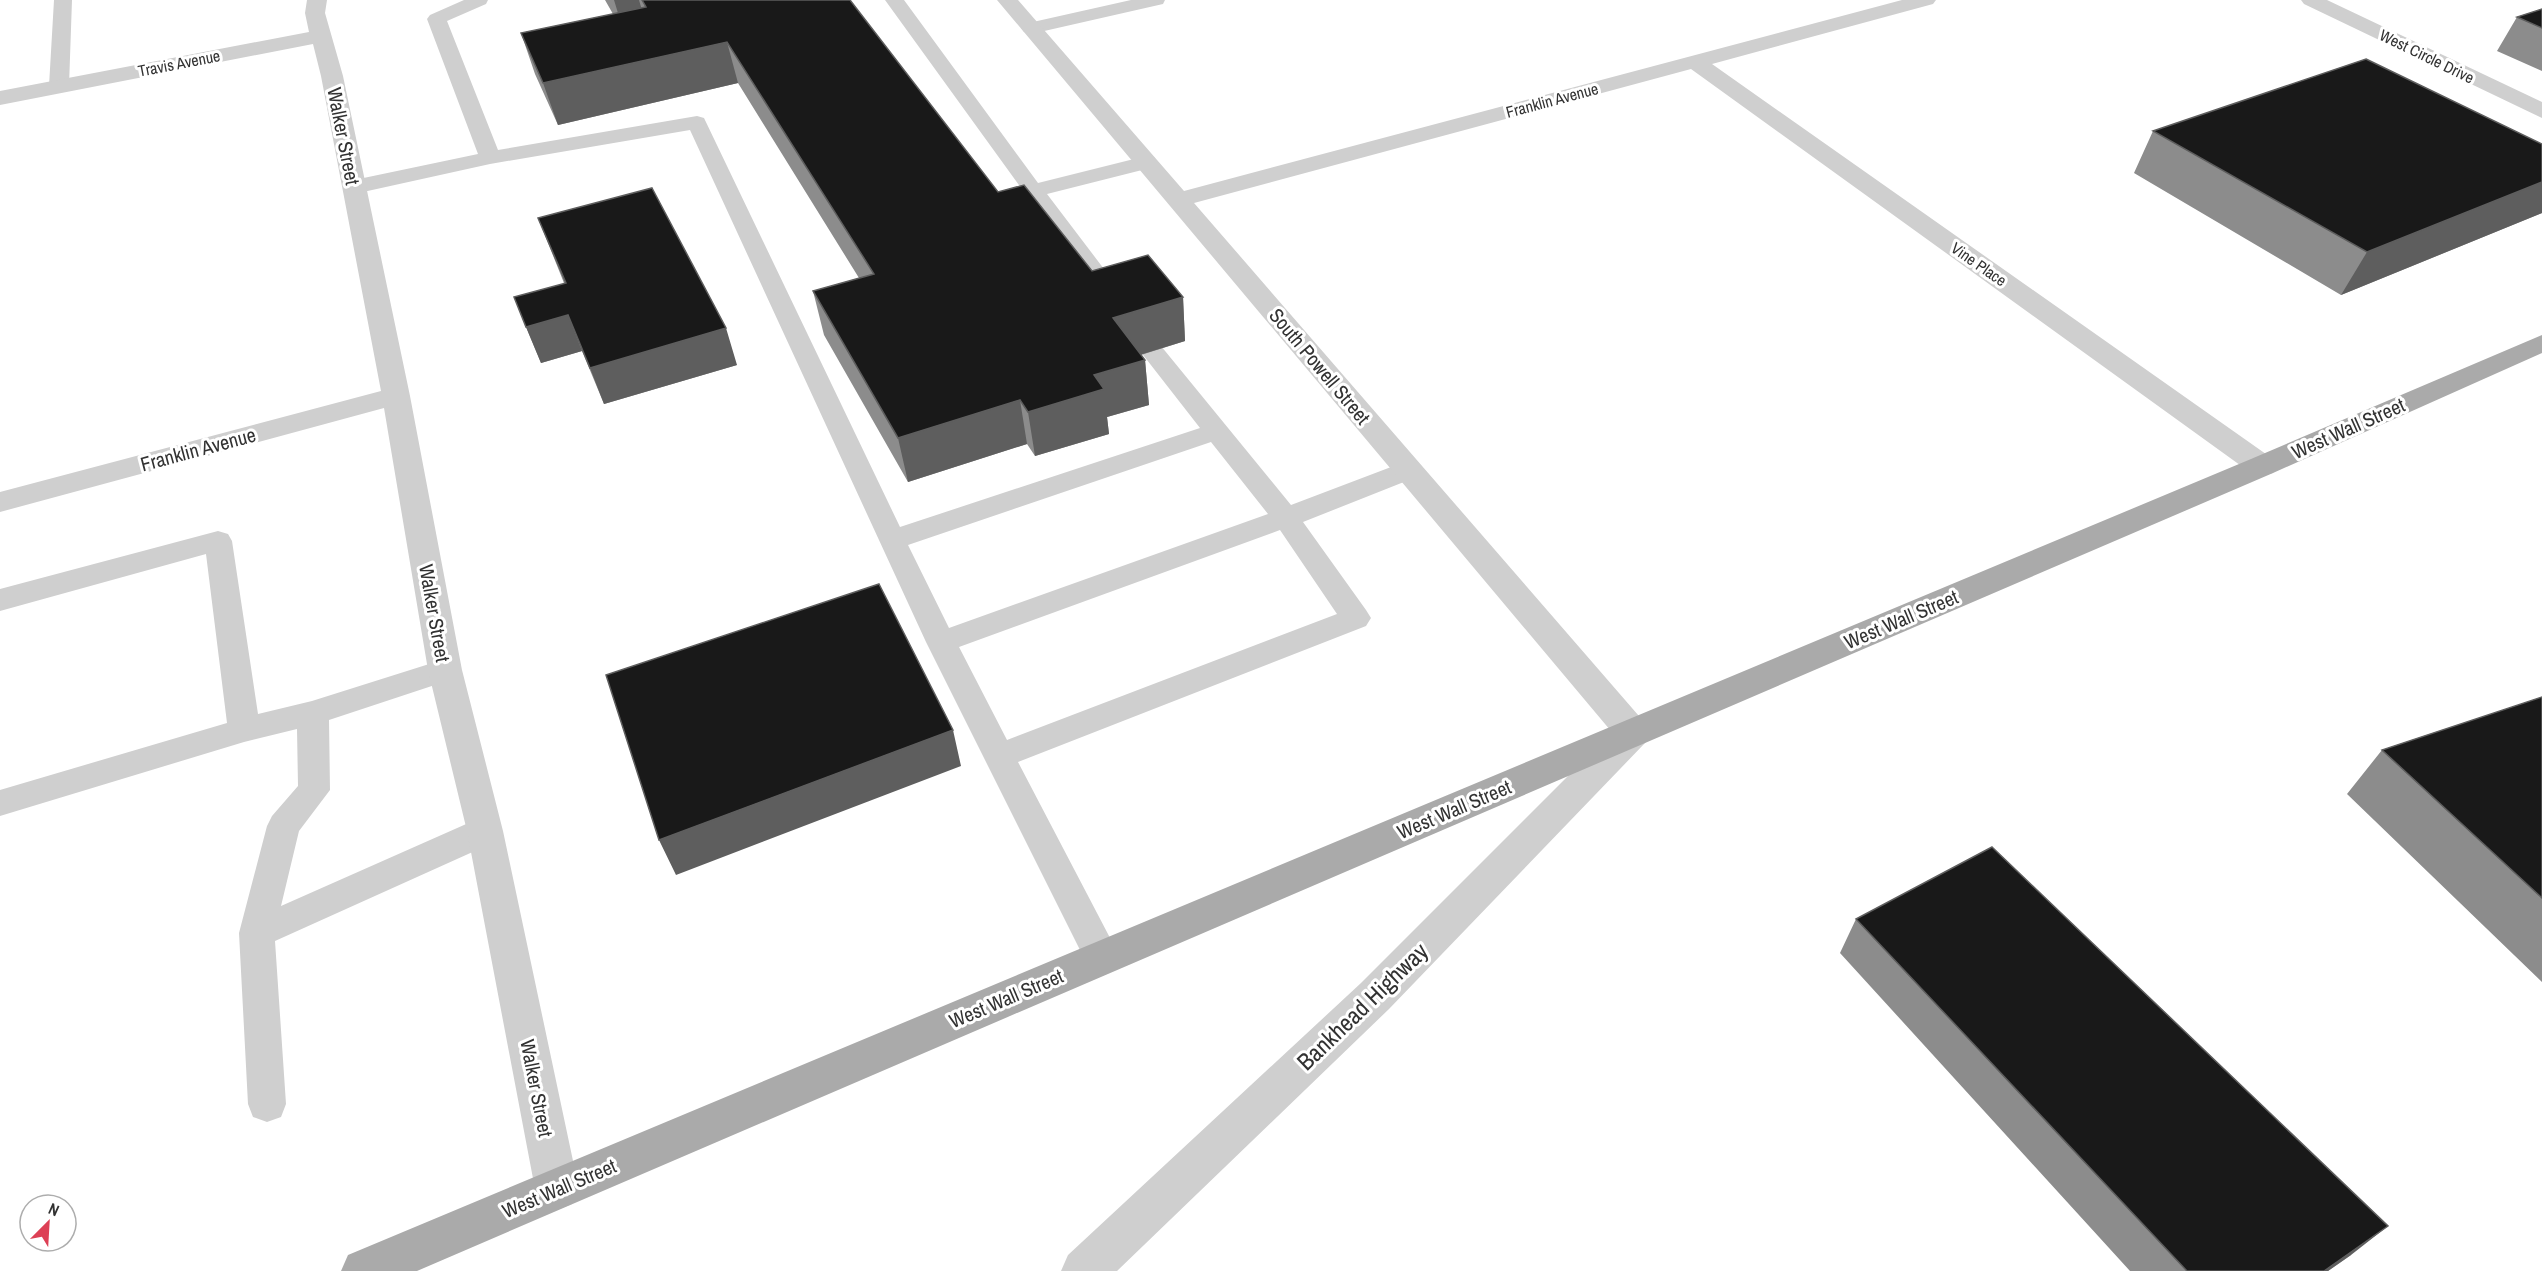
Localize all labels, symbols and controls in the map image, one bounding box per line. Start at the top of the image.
street label: West Circle Drive [2376,24,2478,88]
street label: Travis Avenue [136,44,222,82]
street label: Franklin Avenue [1503,77,1601,123]
street label: Walker Street [321,85,367,187]
street label: Vine Place [1947,237,2011,291]
street label: South Powell Street [1263,302,1377,430]
street label: West Wall Street [2287,391,2409,465]
street label: Franklin Avenue [137,421,259,477]
street label: Walker Street [413,562,457,664]
street label: West Wall Street [1840,583,1962,655]
street label: West Wall Street [1393,773,1515,845]
street label: Bankhead Highway [1289,935,1435,1077]
street label: West Wall Street [945,962,1067,1034]
street label: Walker Street [514,1037,560,1139]
street label: West Wall Street [498,1152,620,1224]
north arrow [18,1193,78,1253]
text: N [45,1197,63,1221]

